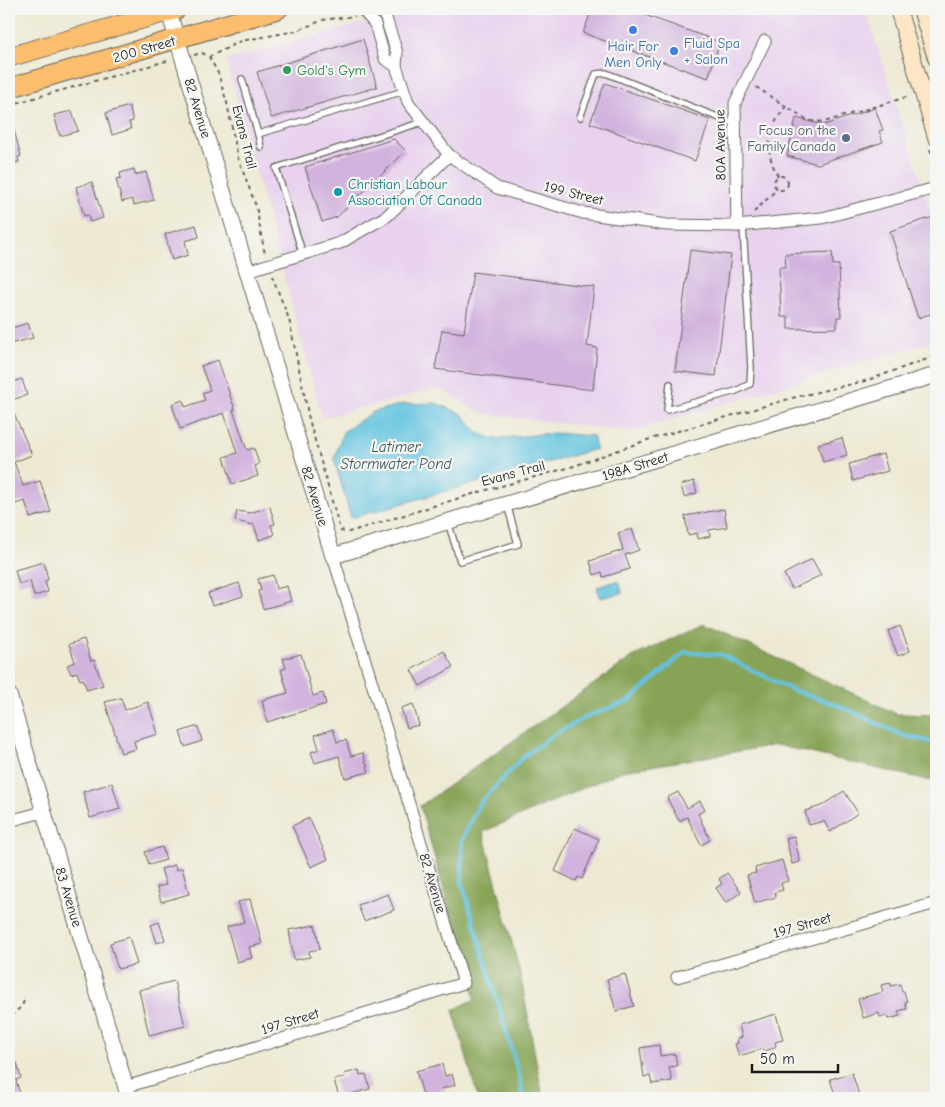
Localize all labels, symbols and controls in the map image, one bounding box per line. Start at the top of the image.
marker: Hair For Men Only [627,24,639,36]
street label: 200 Street [111,32,178,66]
place label: Fluid Spa + Salon [684,35,740,68]
place label: Hair For Men Only [604,38,662,71]
marker: Fluid Spa + Salon [668,45,680,57]
place label: Gold's Gym [297,62,366,79]
marker: Gold's Gym [281,64,293,76]
street label: 82 Avenue [180,76,215,140]
street label: Evans Trail [228,103,261,171]
street label: 80A Avenue [711,109,730,181]
place label: Focus on the Family Canada [747,122,836,155]
marker: Focus on the Family Canada [840,132,852,144]
place label: Christian Labour Association Of Canada [348,176,482,209]
street label: 199 Street [543,178,606,209]
marker: Christian Labour Association Of Canada [332,186,344,198]
water label: Latimer Stormwater Pond [340,438,453,473]
street label: 198A Street [600,448,671,485]
street label: Evans Trail [479,457,547,490]
street label: 82 Avenue [297,464,332,528]
street label: 82 Avenue [415,851,450,915]
street label: 83 Avenue [51,865,86,929]
street label: 197 Street [771,909,834,942]
street label: 197 Street [259,1004,322,1038]
scale bar [752,1042,839,1074]
text: 50 m [760,1050,795,1068]

